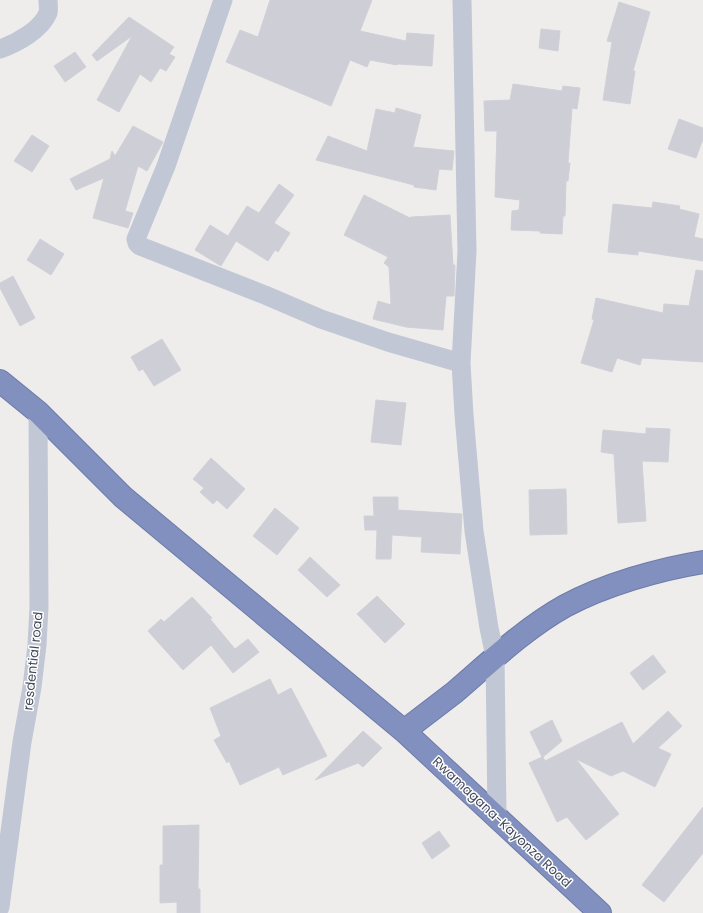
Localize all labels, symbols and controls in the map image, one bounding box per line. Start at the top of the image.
street label: resdential road [18,611,48,711]
street label: Rwamagana-Kayonza Road [428,752,576,892]

